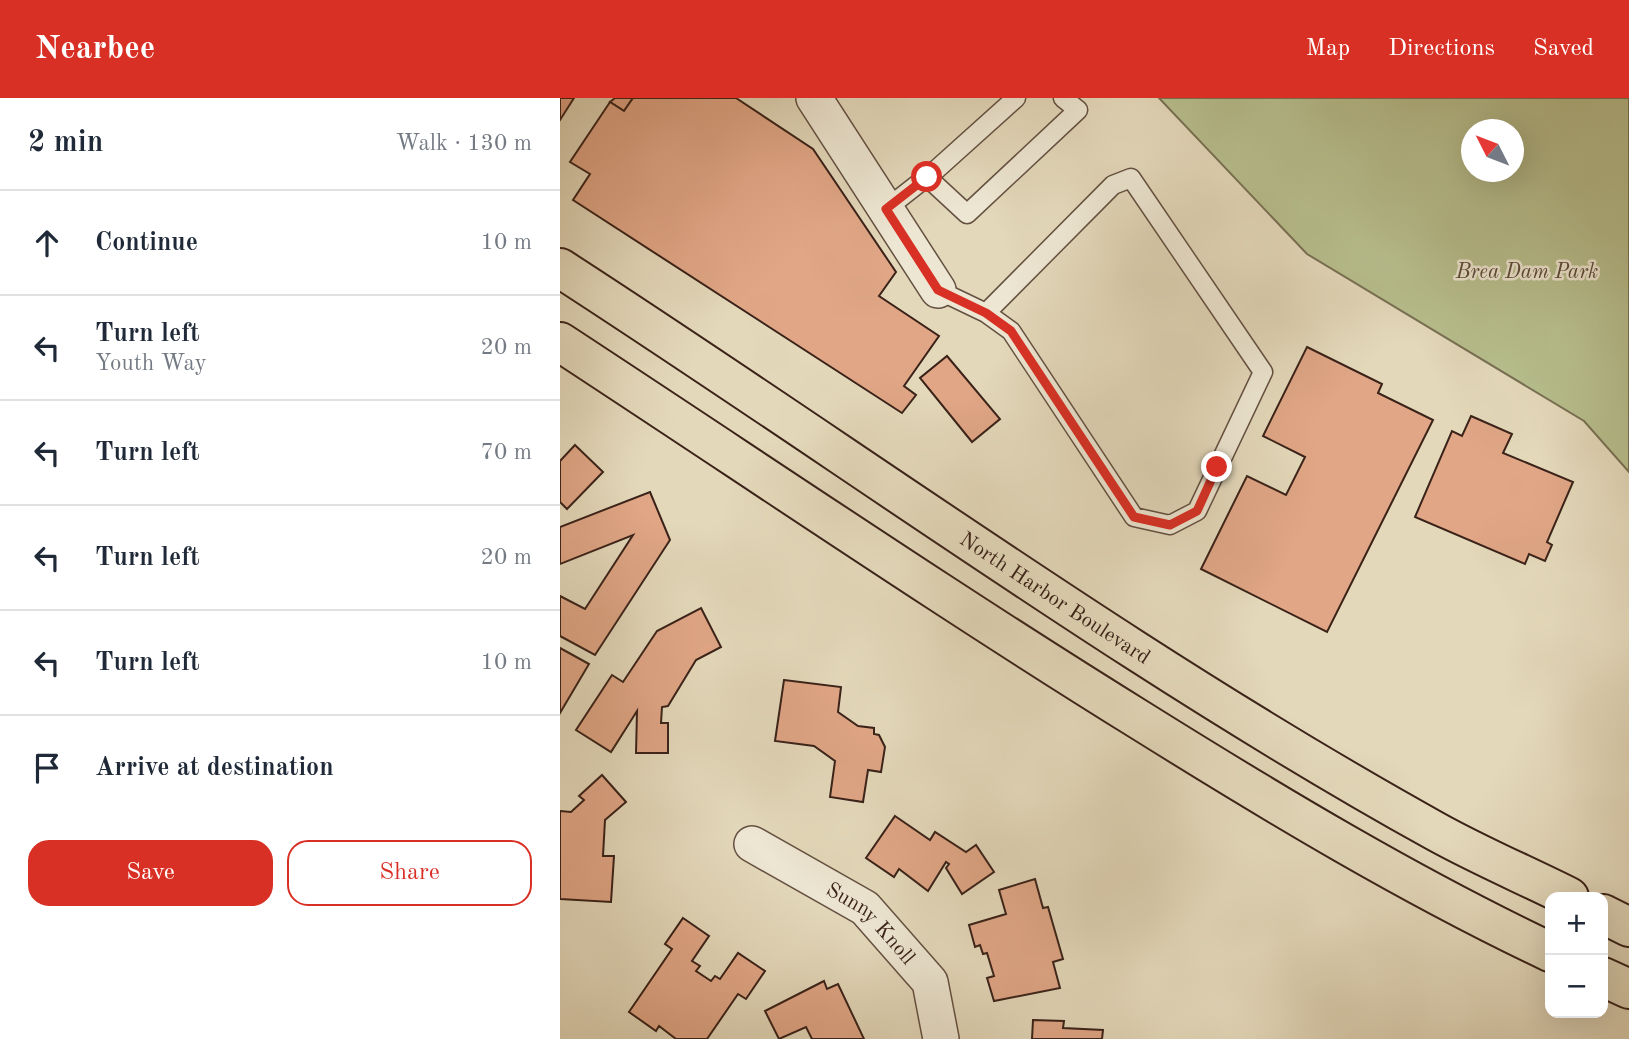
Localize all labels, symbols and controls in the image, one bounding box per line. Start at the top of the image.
text: Nearbee [35,33,155,66]
text: Map [1306,37,1350,61]
text: Directions [1388,37,1495,61]
text: Saved [1533,37,1594,61]
north arrow [1461,119,1524,182]
text: 2 min [28,128,103,158]
text: Walk · 130 m [396,132,532,155]
route start [911,161,942,192]
icon: ahead [28,224,66,262]
text: Continue [95,230,198,256]
text: 10 m [481,231,532,254]
park label: Brea Dam Park [1455,262,1598,283]
text: Turn left [95,321,200,347]
icon: left [28,329,66,367]
text: 20 m [481,336,532,359]
text: Youth Way [95,352,207,375]
icon: left [28,434,66,472]
text: Turn left [95,440,200,466]
text: 70 m [481,441,532,464]
route end [1201,451,1232,482]
street label: North Harbor Boulevard [955,529,1153,669]
icon: left [28,539,66,577]
text: Turn left [95,545,200,571]
text: 20 m [481,546,532,569]
icon: left [28,644,66,682]
text: Turn left [95,650,200,676]
text: 10 m [481,651,532,674]
icon: arrive [28,749,66,787]
text: Arrive at destination [95,755,334,781]
button: Save [28,840,273,906]
button: Share [287,840,532,906]
street label: Sunny Knoll [822,879,919,969]
map controls [1545,892,1608,1018]
button: + [1545,892,1608,955]
button: − [1545,955,1608,1018]

